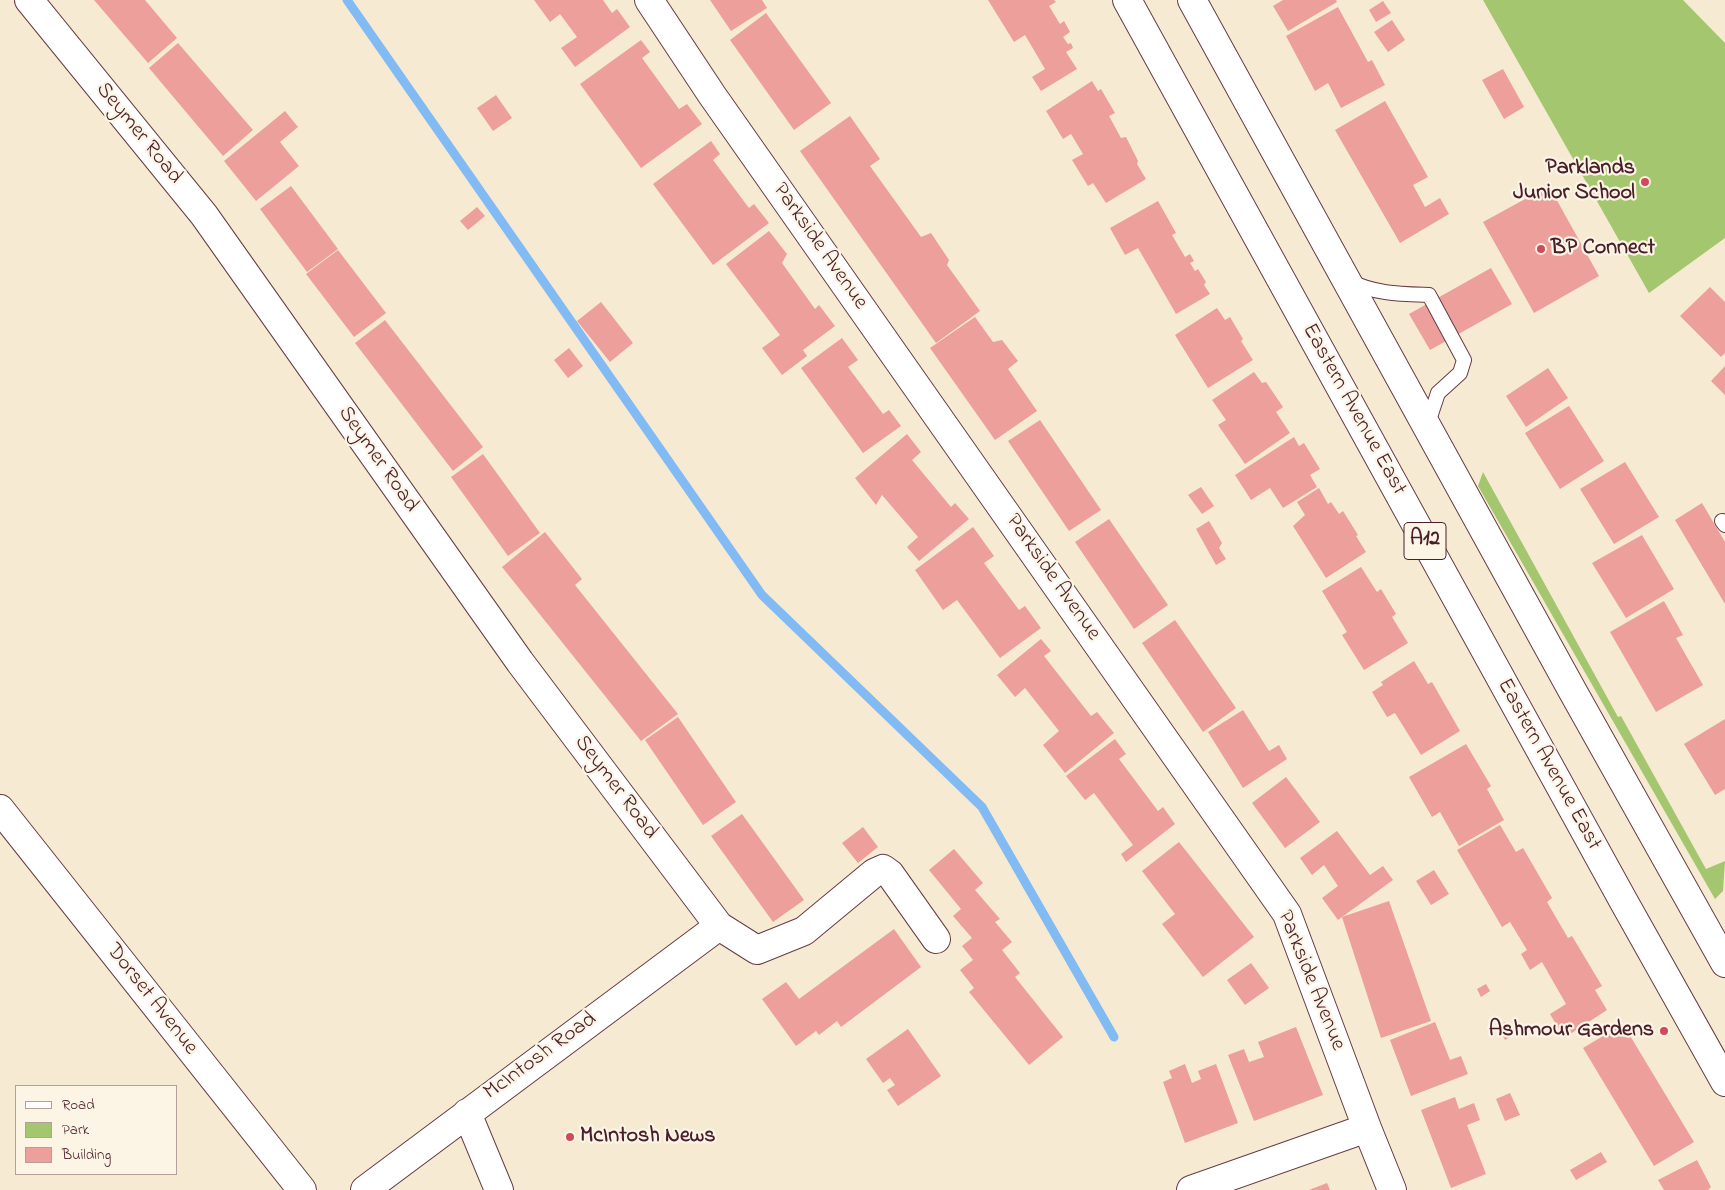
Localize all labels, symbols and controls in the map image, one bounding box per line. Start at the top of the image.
street label: Seymer Road [89,78,187,190]
place label: Parklands Junior School [1513,156,1635,208]
marker: Parklands Junior School [1639,176,1651,188]
street label: Parkside Avenue [766,179,872,315]
place label: BP Connect [1551,236,1655,262]
marker: BP Connect [1535,243,1547,255]
street label: Eastern Avenue East [1295,320,1411,500]
street label: Seymer Road [331,402,423,518]
street label: Parkside Avenue [999,510,1105,646]
road number: A12 [1404,522,1446,560]
street label: Eastern Avenue East [1490,675,1606,855]
street label: Seymer Road [567,731,663,845]
street label: Parkside Avenue [1270,907,1350,1055]
street label: Dorset Avenue [99,939,203,1061]
street label: McIntosh Road [479,1007,603,1107]
place label: Ashmour Gardens [1489,1018,1654,1044]
marker: Ashmour Gardens [1658,1025,1670,1037]
legend [15,1085,178,1175]
text: Road [62,1094,95,1116]
text: Park [62,1119,89,1141]
place label: McIntosh News [580,1124,715,1150]
marker: McIntosh News [564,1131,576,1143]
text: Building [62,1144,111,1166]

